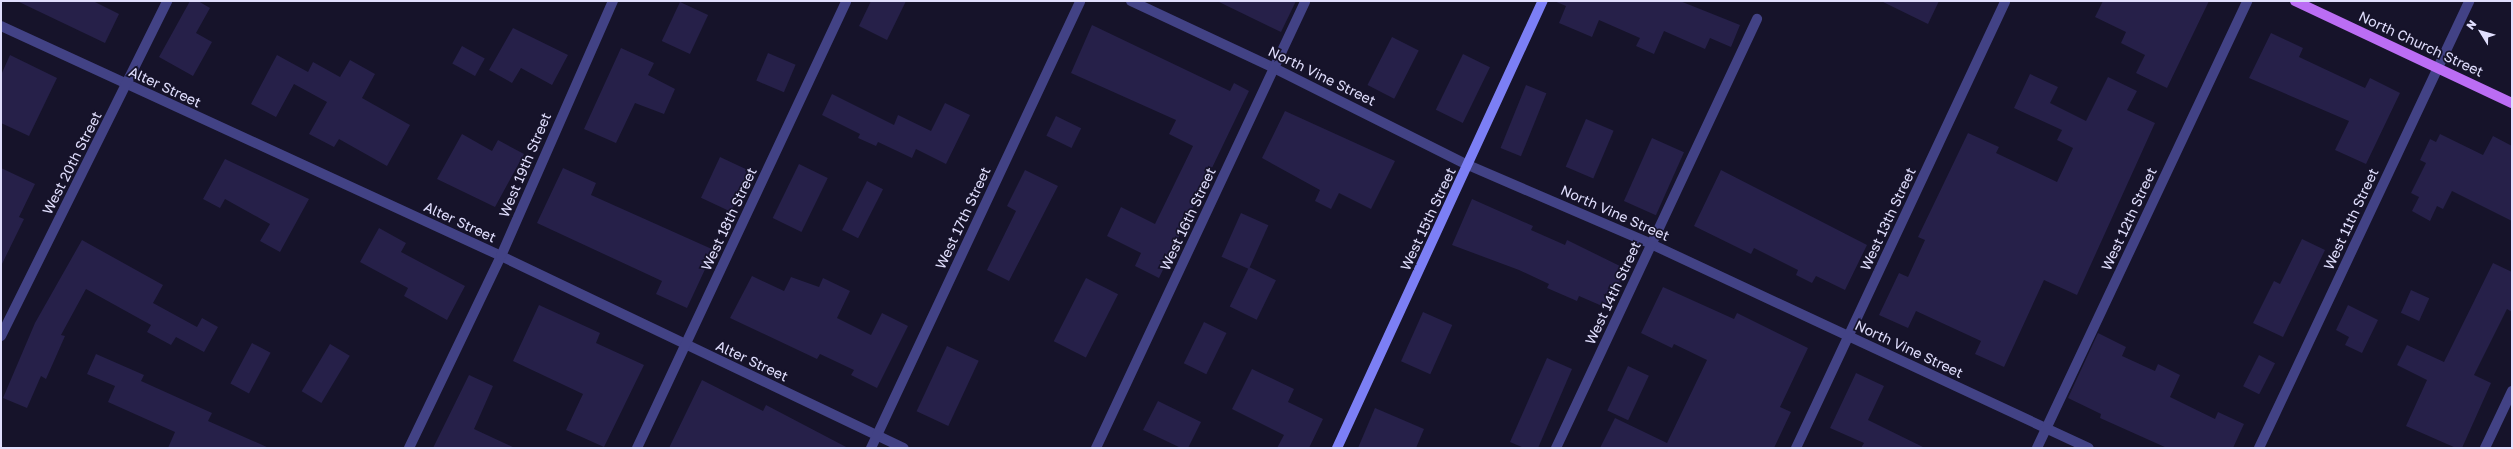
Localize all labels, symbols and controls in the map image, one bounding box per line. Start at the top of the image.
street label: North Church Street [2356,8,2486,80]
north arrow [2461,12,2501,52]
street label: North Vine Street [1266,43,1378,109]
street label: Alter Street [126,63,204,111]
street label: West 20th Street [39,109,105,217]
street label: West 19th Street [495,110,555,220]
street label: West 17th Street [932,164,994,272]
street label: West 18th Street [698,165,760,273]
street label: West 16th Street [1157,165,1219,273]
street label: West 15th Street [1397,165,1459,273]
street label: West 13th Street [1857,165,1919,273]
street label: West 12th Street [2098,165,2160,273]
street label: West 11th Street [2320,165,2382,273]
street label: North Vine Street [1558,181,1672,245]
street label: Alter Street [421,198,499,246]
street label: West 14th Street [1582,239,1644,347]
street label: North Vine Street [1852,317,1966,381]
street label: Alter Street [713,337,791,385]

